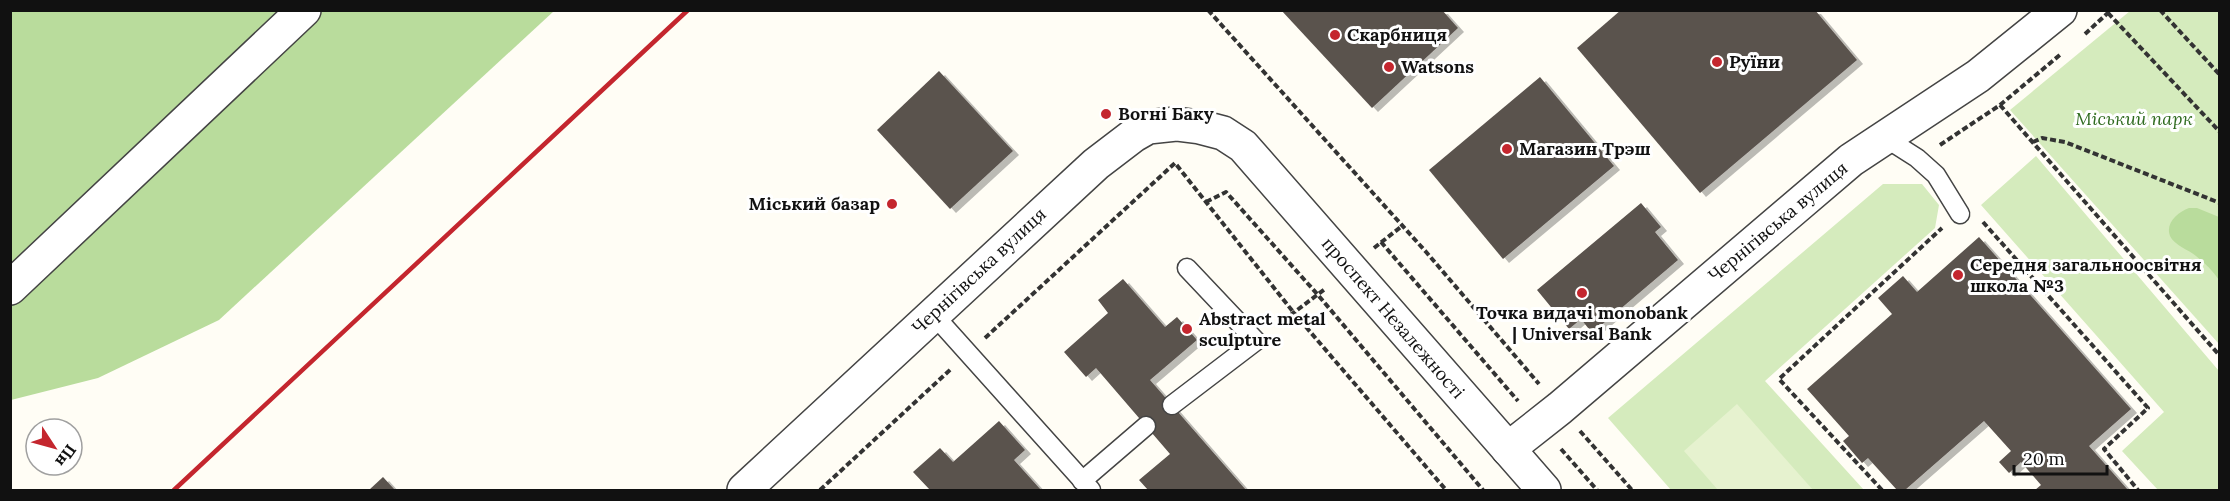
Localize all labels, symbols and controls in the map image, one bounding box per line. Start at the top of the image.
place label: Скарбниця [1347,23,1447,46]
marker: Скарбниця [1328,28,1342,42]
place label: Руїни [1729,50,1780,73]
place label: Watsons [1401,55,1474,78]
marker: Руїни [1710,55,1724,69]
marker: Watsons [1382,60,1396,74]
place label: Вогні Баку [1118,102,1214,125]
marker: Вогні Баку [1099,107,1113,121]
park label: Міський парк [2075,107,2193,130]
place label: Магазин Трэш [1519,137,1651,160]
marker: Магазин Трэш [1500,142,1514,156]
street label: Чернігівська вулиця [1703,156,1852,287]
place label: Міський базар [749,192,880,215]
marker: Міський базар [885,197,899,211]
street label: Чернігівська вулиця [907,202,1051,339]
street label: проспект Незалежності [1317,232,1470,403]
place label: Середня загальноосвітня школа №3 [1970,253,2202,297]
marker: Середня загальноосвітня школа №3 [1951,268,1965,282]
marker: Точка видачі monobank | Universal Bank [1575,286,1589,300]
place label: Точка видачі monobank | Universal Bank [1476,301,1688,345]
place label: Abstract metal sculpture [1199,307,1326,351]
marker: Abstract metal sculpture [1180,322,1194,336]
north arrow [24,417,84,477]
scale bar [2014,438,2107,476]
text: Пн [51,441,81,471]
text: 20 m [2023,447,2065,470]

